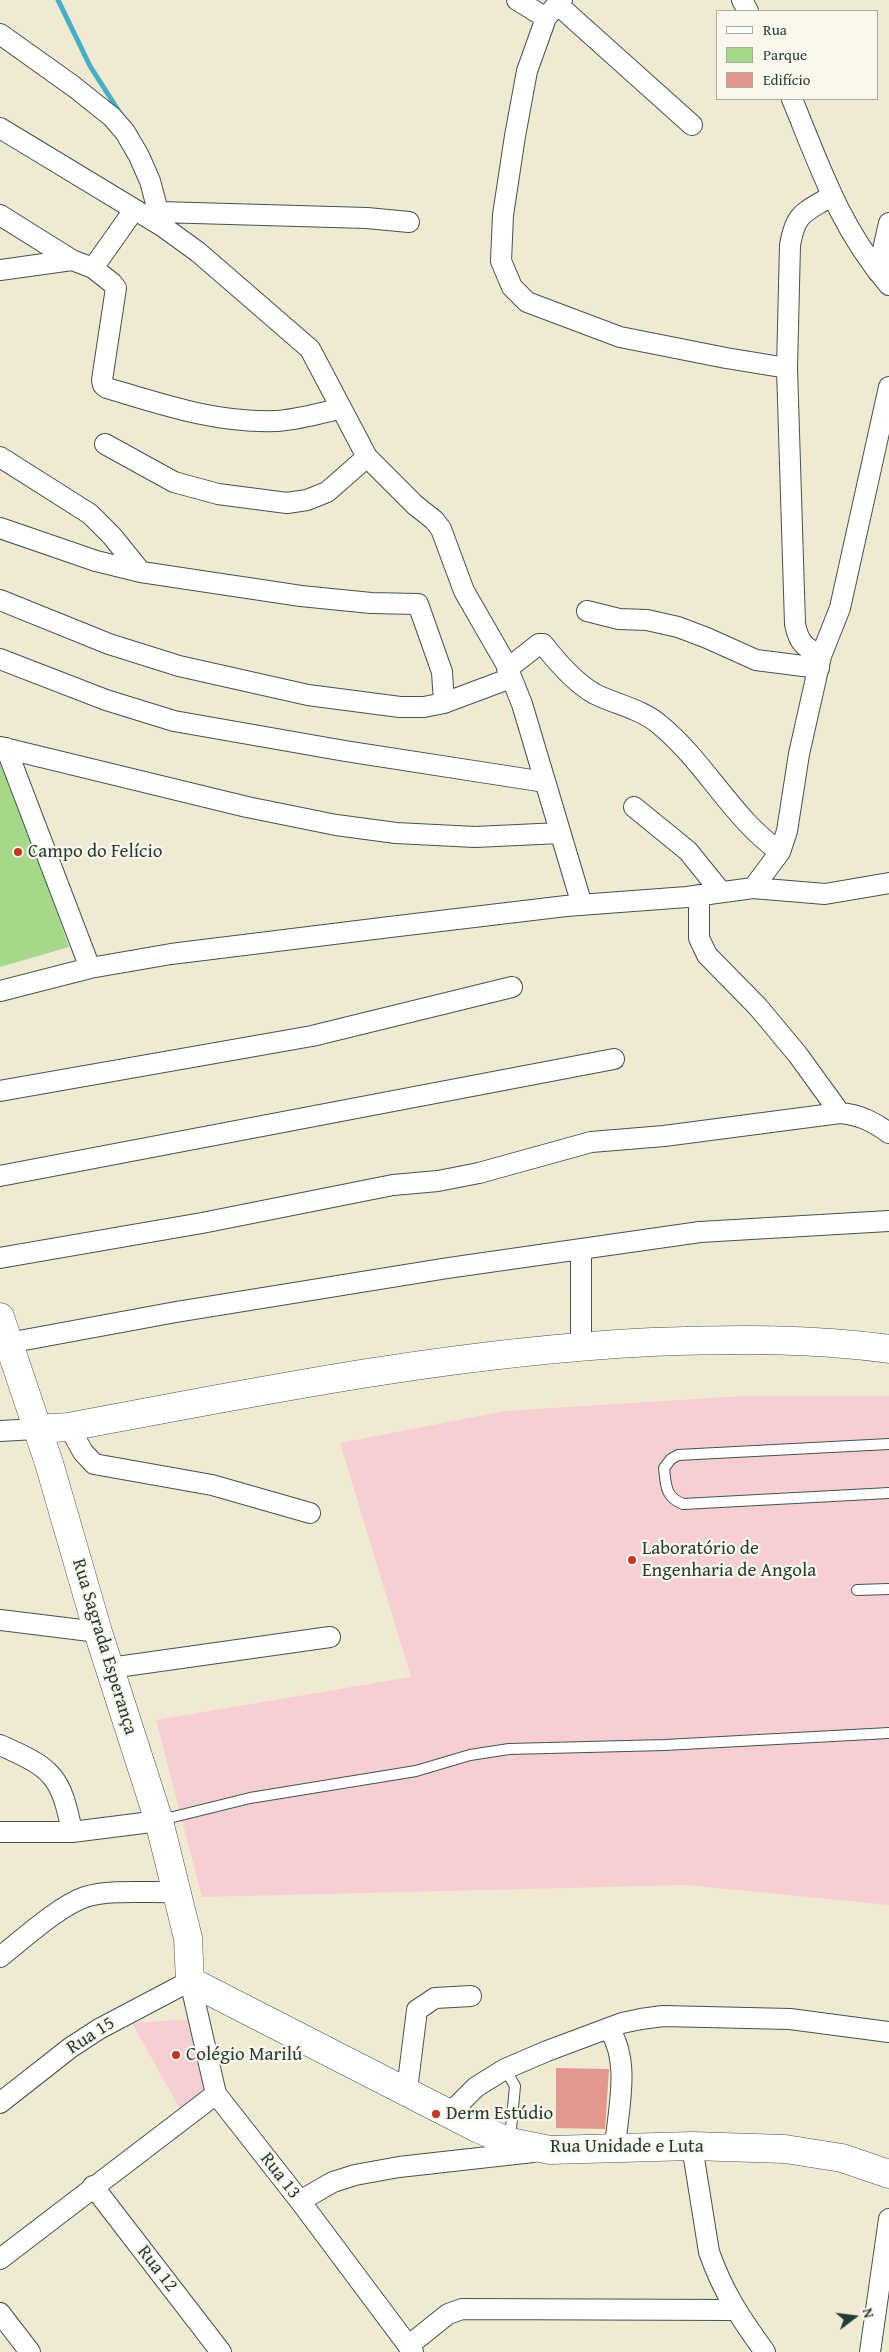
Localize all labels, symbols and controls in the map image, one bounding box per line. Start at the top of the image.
legend [716,10,879,100]
text: Rua [763,19,787,40]
text: Parque [763,44,807,65]
text: Edifício [763,69,810,90]
place label: Campo do Felício [28,841,163,863]
marker: Campo do Felício [12,846,24,858]
place label: Laboratório de Engenharia de Angola [642,1538,816,1582]
marker: Laboratório de Engenharia de Angola [626,1554,638,1566]
street label: Rua Sagrada Esperança [66,1556,142,1738]
street label: Rua 15 [63,2012,119,2060]
place label: Colégio Marilú [186,2044,302,2066]
marker: Colégio Marilú [170,2049,182,2061]
place label: Derm Estúdio [446,2103,553,2125]
marker: Derm Estúdio [430,2108,442,2120]
street label: Rua Unidade e Luta [550,2136,704,2158]
street label: Rua 13 [255,2148,305,2204]
street label: Rua 12 [132,2241,182,2297]
north arrow [829,2292,879,2342]
text: N [858,2306,879,2320]

